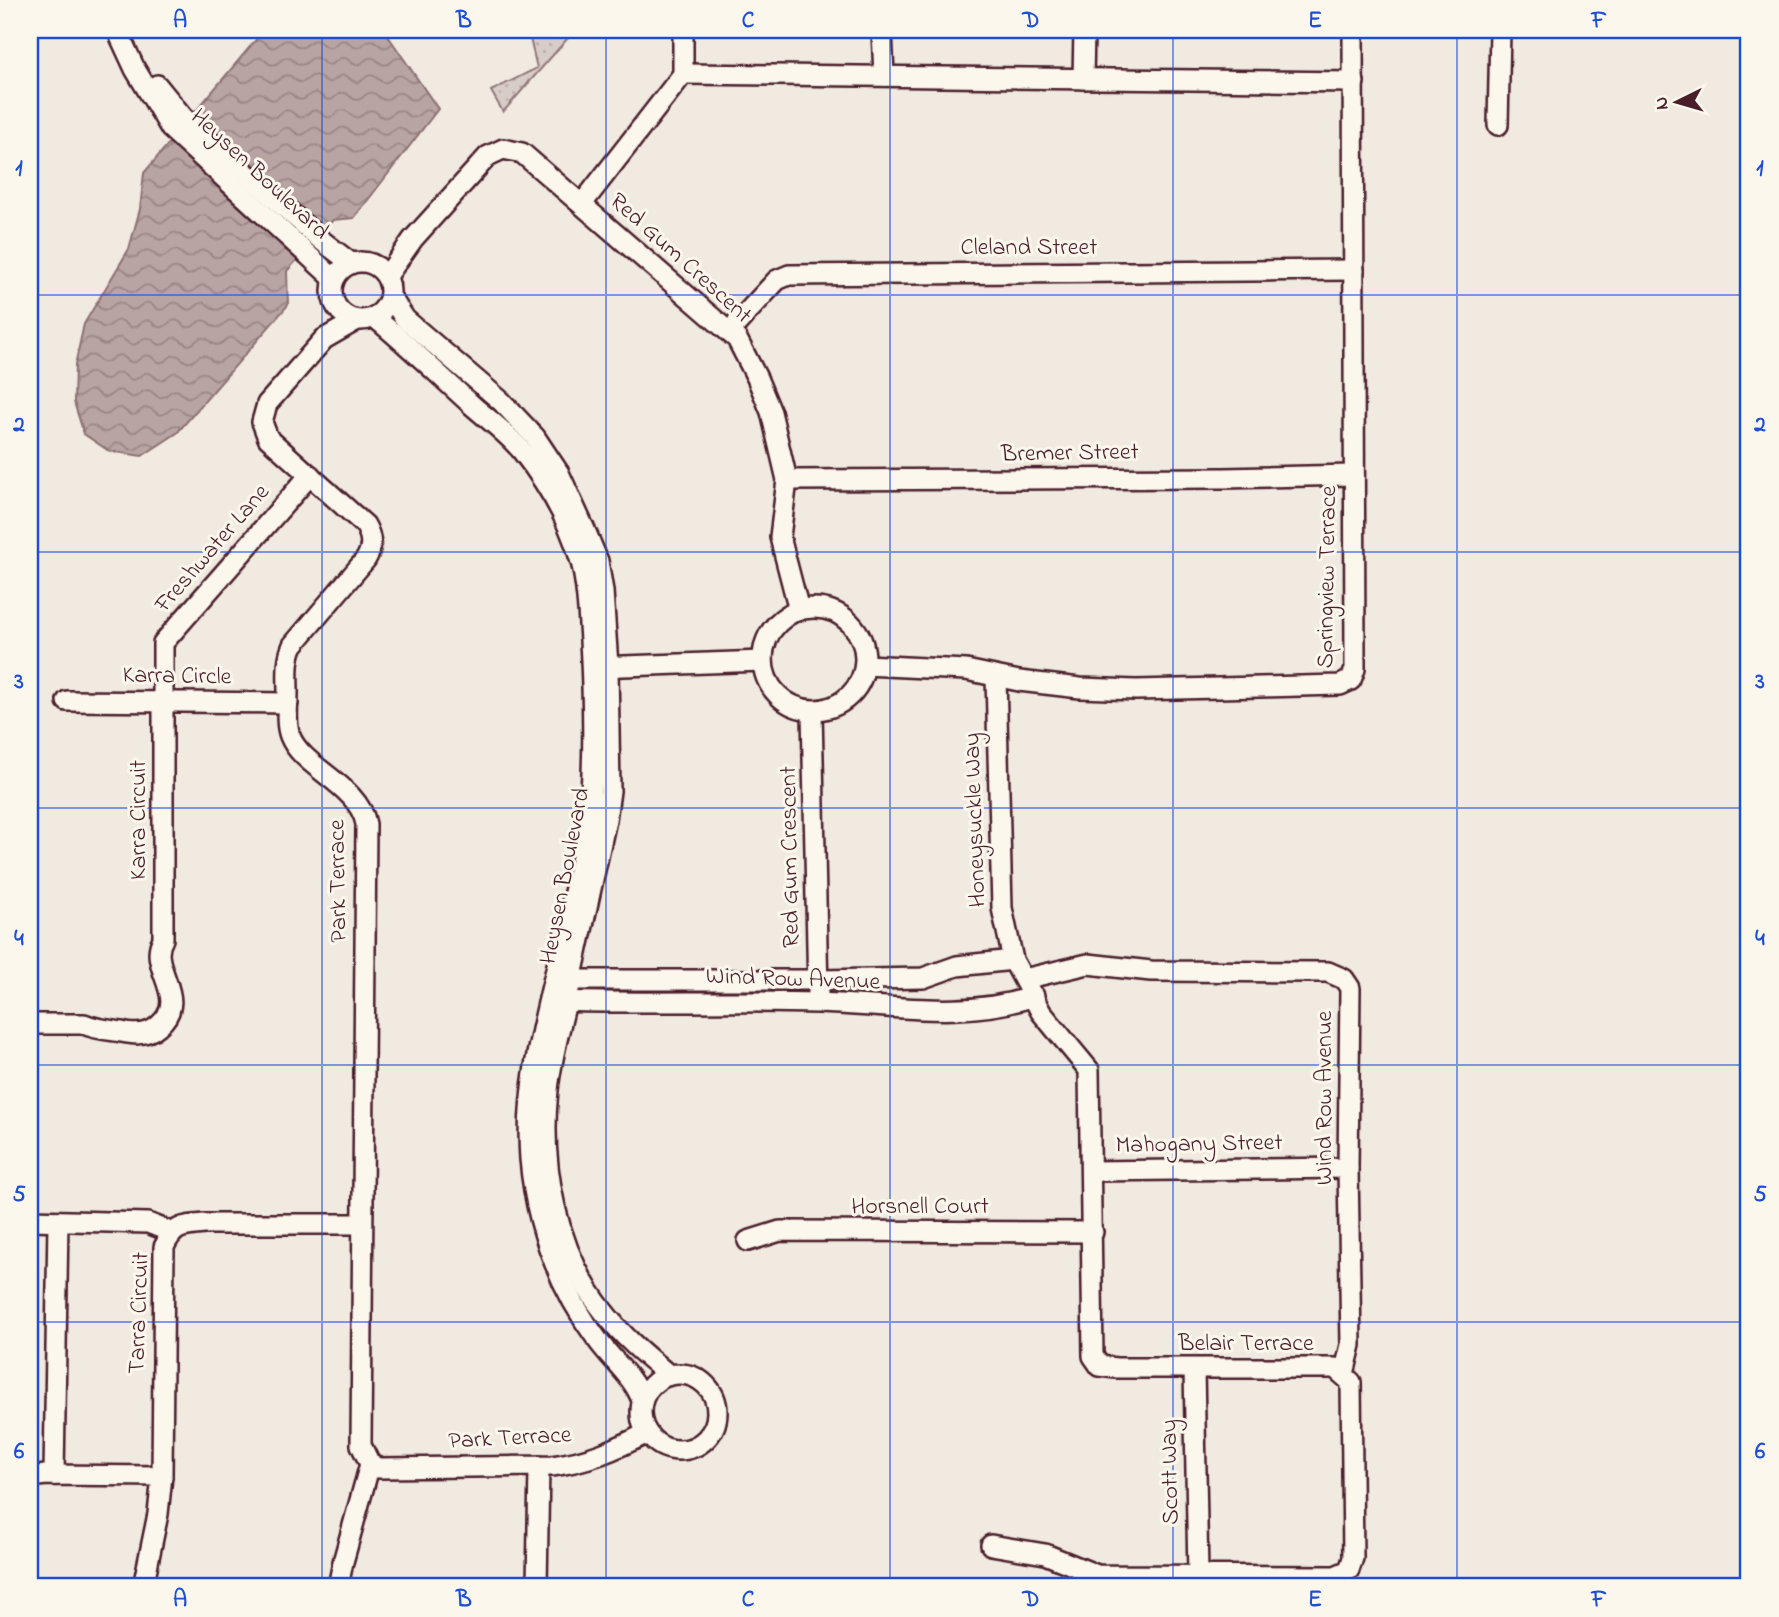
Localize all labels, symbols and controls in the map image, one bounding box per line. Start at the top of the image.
text: A [173,5,187,38]
text: B [455,5,472,38]
text: C [742,5,755,38]
text: D [1022,5,1039,38]
text: E [1308,5,1322,38]
text: F [1591,5,1607,38]
north arrow [1642,66,1712,136]
text: N [1649,96,1677,111]
street label: Heysen Boulevard [181,101,337,250]
text: 1 [15,153,23,186]
text: 1 [1756,153,1764,186]
street label: Red Gum Crescent [601,185,759,333]
street label: Cleland Street [961,231,1097,266]
text: 2 [12,409,25,442]
text: 2 [1753,409,1766,442]
street label: Bremer Street [1000,435,1139,473]
street label: Freshwater Lane [146,477,279,622]
street label: Springview Terrace [1309,485,1347,669]
street label: Karra Circle [122,659,232,695]
text: 3 [13,666,24,699]
text: 3 [1754,666,1765,699]
street label: Honeysuckle Way [955,732,998,908]
street label: Karra Circuit [122,760,157,880]
street label: Red Gum Crescent [772,766,810,948]
street label: Heysen Boulevard [532,784,601,967]
street label: Park Terrace [320,819,358,943]
text: 4 [14,923,24,956]
text: 4 [1755,923,1765,956]
street label: Wind Row Avenue [705,959,881,1001]
street label: Wind Row Avenue [1308,1010,1343,1185]
street label: Mahogany Street [1115,1126,1283,1165]
text: 5 [12,1179,26,1212]
text: 5 [1753,1179,1767,1212]
street label: Horsnell Court [851,1190,989,1225]
street label: Tarra Circuit [120,1251,160,1375]
street label: Belair Terrace [1177,1327,1314,1362]
street label: Park Terrace [448,1418,573,1460]
street label: Scott Way [1153,1419,1190,1525]
text: 6 [14,1436,25,1469]
text: 6 [1755,1436,1766,1469]
text: A [173,1584,187,1617]
text: B [455,1584,472,1617]
text: C [742,1584,755,1617]
text: D [1022,1584,1039,1617]
text: E [1308,1584,1322,1617]
text: F [1591,1584,1607,1617]

